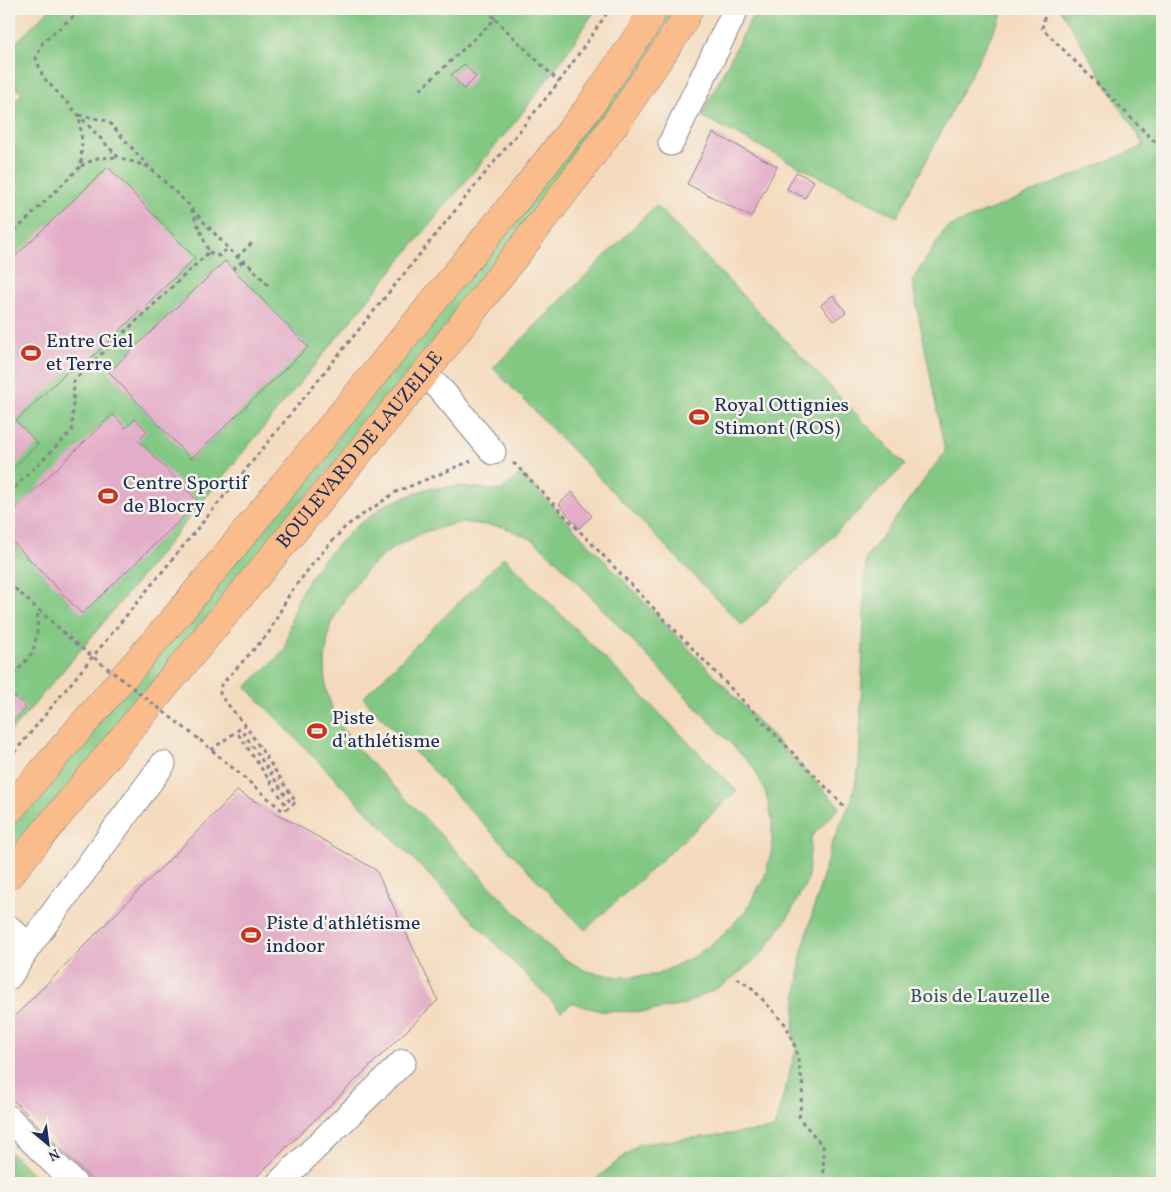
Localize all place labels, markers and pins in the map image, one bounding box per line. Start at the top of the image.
place label: Entre Ciel et Terre [46,328,133,379]
sports icon: Entre Ciel et Terre [20,342,42,364]
place label: Royal Ottignies Stimont (ROS) [714,392,849,443]
sports icon: Royal Ottignies Stimont (ROS) [688,406,710,428]
place label: Centre Sportif de Blocry [123,470,250,521]
sports icon: Centre Sportif de Blocry [97,485,119,507]
place label: Piste d'athlétisme [332,705,440,756]
sports icon: Piste d'athlétisme [306,720,328,742]
place label: Piste d'athlétisme indoor [266,910,421,961]
sports icon: Piste d'athlétisme indoor [240,924,262,946]

